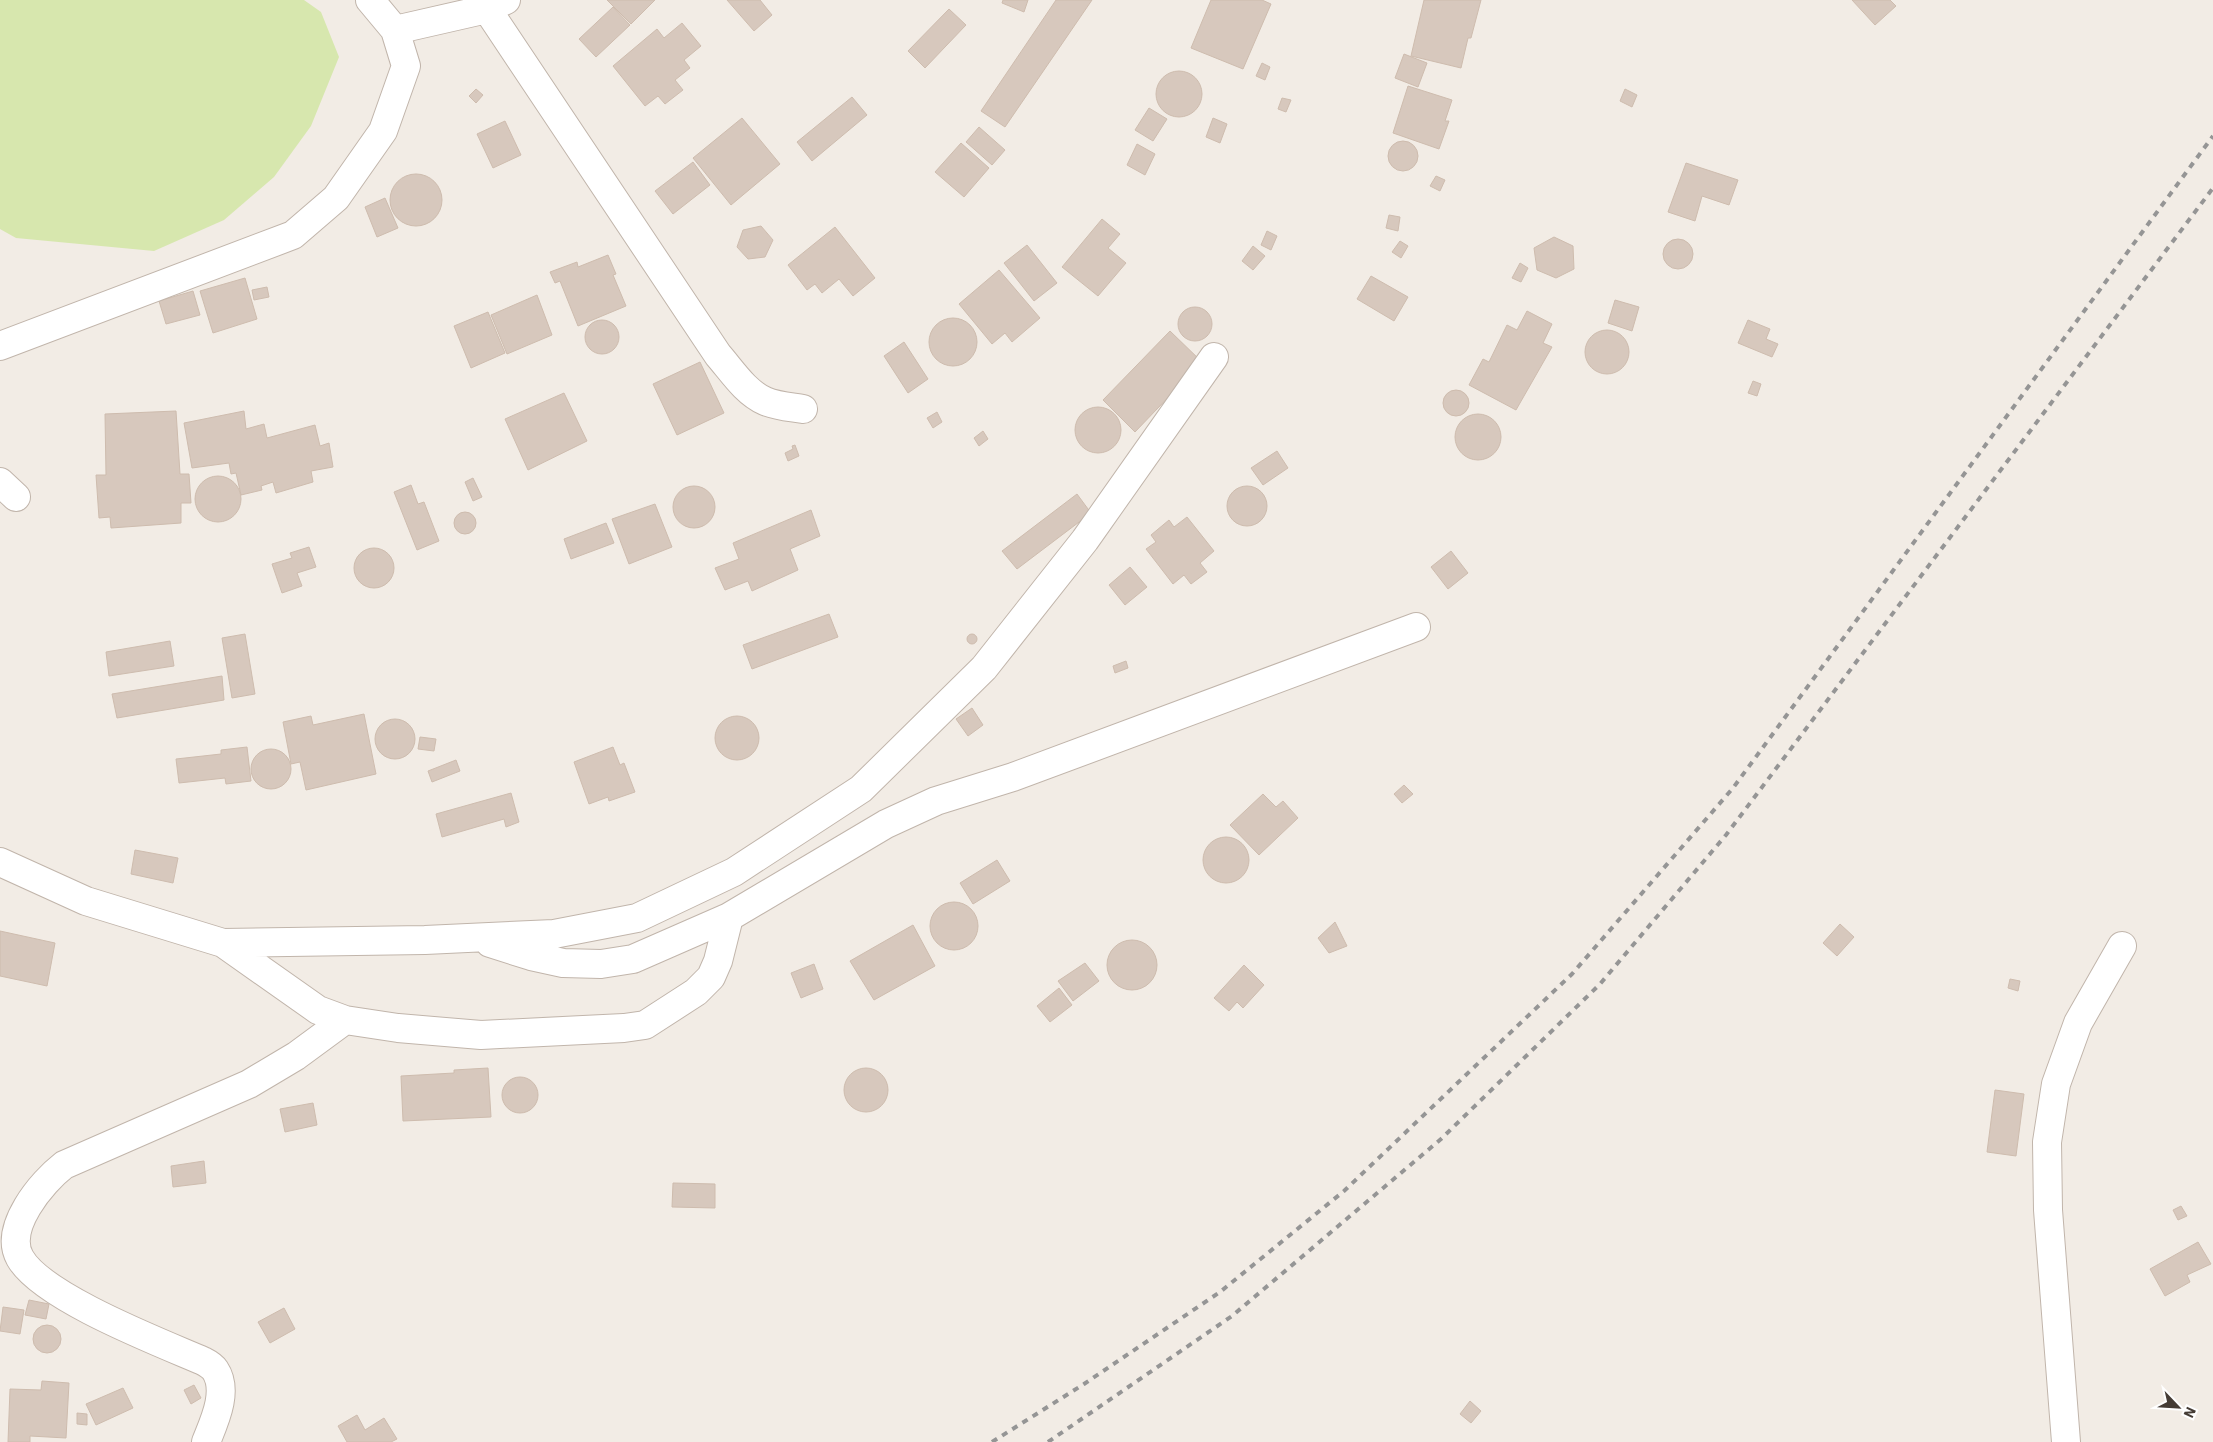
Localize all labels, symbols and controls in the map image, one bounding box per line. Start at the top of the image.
north arrow [2153,1382,2203,1432]
text: N [2179,1404,2200,1421]

